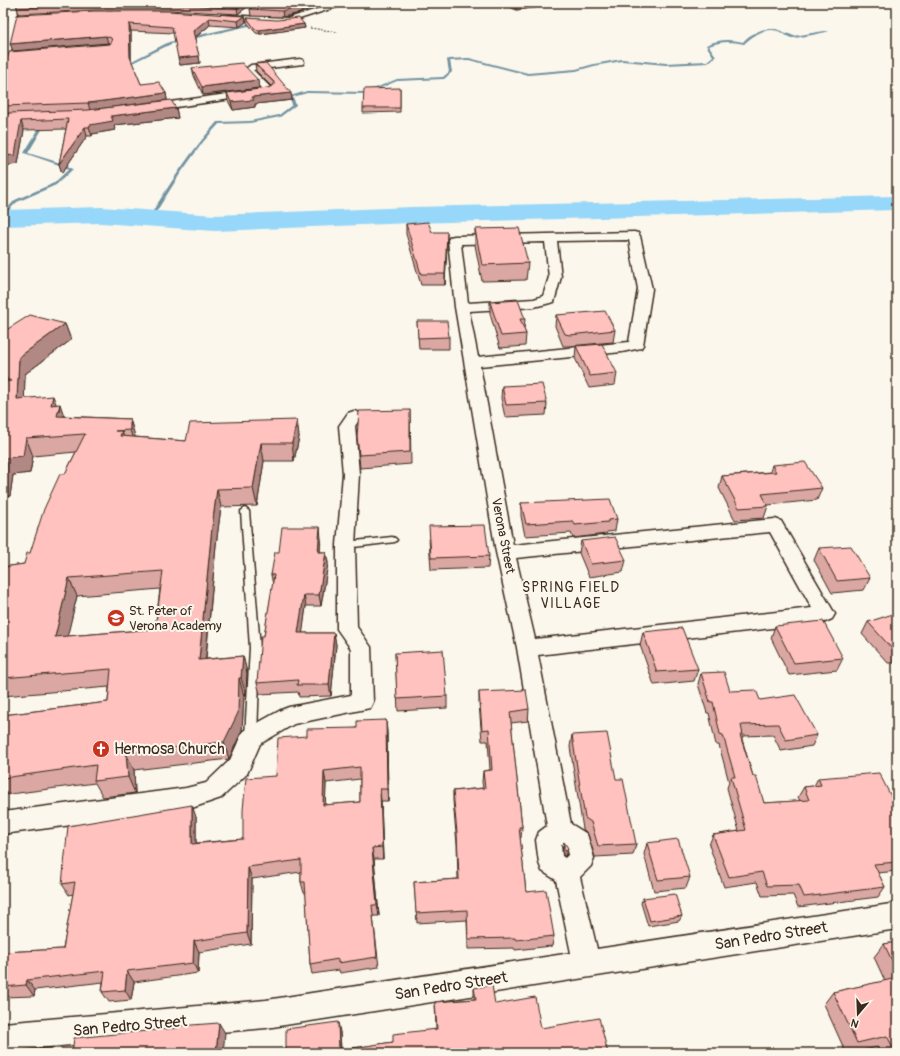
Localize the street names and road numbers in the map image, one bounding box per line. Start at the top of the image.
street label: Verona Street [488,497,518,576]
street label: San Pedro Street [713,917,830,955]
street label: San Pedro Street [393,967,510,1005]
street label: San Pedro Street [72,1011,188,1041]

